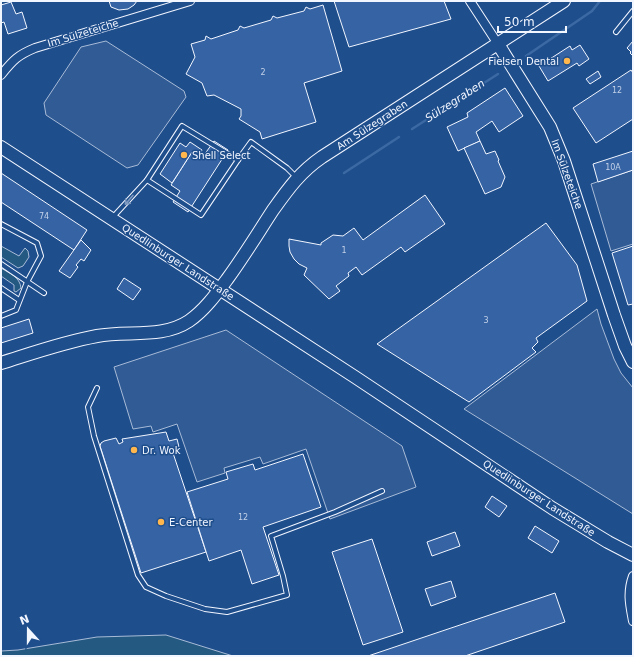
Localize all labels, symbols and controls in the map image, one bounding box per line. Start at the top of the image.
scale bar [498,8,566,34]
text: 50 m [504,15,535,29]
street label: Im Sülzeteiche [46,17,120,49]
place label: Fielsen Dental [488,56,559,67]
marker: Fielsen Dental [562,56,572,66]
house number: 2 [260,68,266,77]
water label: Sülzegraben [423,77,487,125]
house number: 12 [612,86,622,95]
street label: Am Sülzegraben [335,98,409,152]
street label: Im Sülzeteiche [549,138,585,210]
marker: Shell Select [179,150,189,160]
place label: Shell Select [192,150,251,161]
house number: 10A [605,163,621,172]
one-way arrow [125,194,134,205]
house number: 74 [39,212,49,221]
street label: Quedlinburger Landstraße [120,222,236,302]
house number: 1 [341,246,347,255]
house number: 3 [483,316,489,325]
marker: Dr. Wok [129,445,139,455]
place label: Dr. Wok [142,445,181,456]
street label: Quedlinburger Landstraße [481,458,597,538]
house number: 12 [238,513,248,522]
marker: E-Center [156,517,166,527]
place label: E-Center [169,517,213,528]
north arrow [8,609,48,649]
text: N [18,612,31,628]

